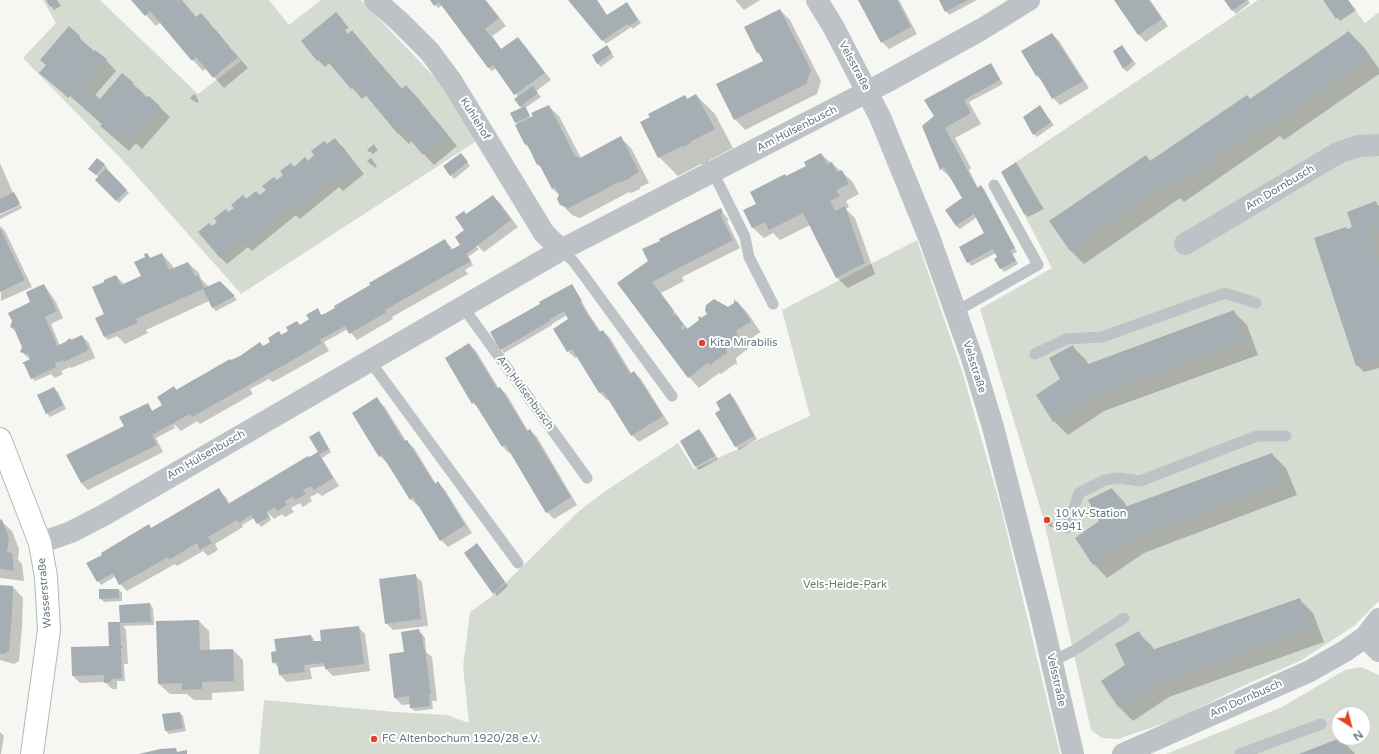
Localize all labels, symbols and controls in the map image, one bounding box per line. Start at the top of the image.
street label: Velsstraße [835,39,873,93]
street label: Kuhlehof [457,95,493,143]
street label: Am Hülsenbusch [755,103,839,155]
street label: Am Dornbusch [1243,162,1317,214]
place label: Kita Mirabilis [710,336,777,350]
marker: Kita Mirabilis [697,338,707,348]
street label: Velsstraße [959,339,989,395]
street label: Am Hülsenbusch [494,353,556,433]
street label: Am Hülsenbusch [164,427,248,483]
place label: 10 kV-Station 5941 [1055,507,1126,533]
marker: 10 kV-Station 5941 [1042,515,1052,525]
street label: Wasserstraße [35,557,55,629]
park label: Vels-Heide-Park [803,578,887,592]
street label: Velsstraße [1043,652,1069,708]
street label: Am Dornbusch [1208,677,1284,721]
north arrow [1331,706,1371,746]
text: N [1350,727,1365,743]
place label: FC Altenbochum 1920/28 e.V. [382,732,540,746]
marker: FC Altenbochum 1920/28 e.V. [369,734,379,744]

